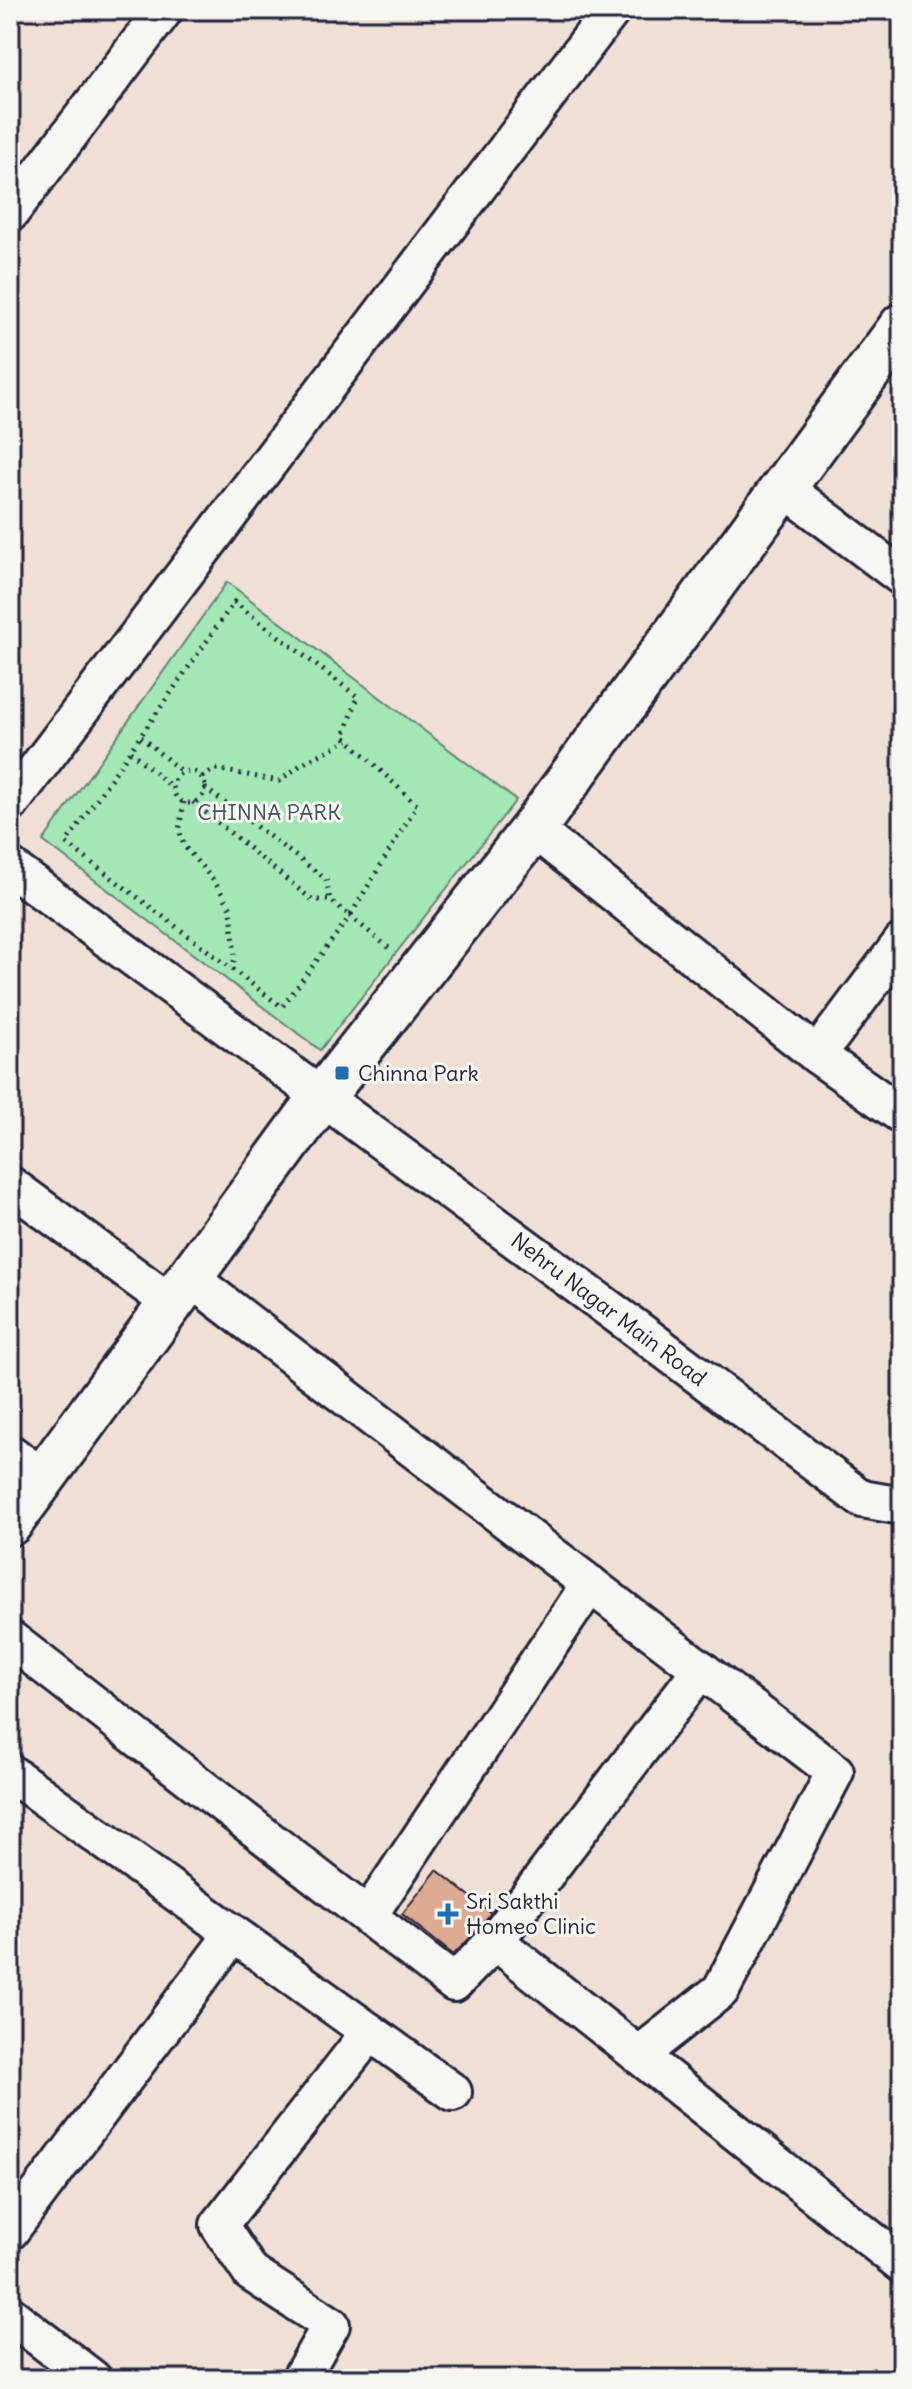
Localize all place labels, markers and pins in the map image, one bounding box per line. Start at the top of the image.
place label: Chinna Park [358,1059,479,1087]
marker: Chinna Park [333,1064,351,1082]
place label: Sri Sakthi Homeo Clinic [466,1887,596,1940]
marker: Sri Sakthi Homeo Clinic [437,1903,459,1925]

